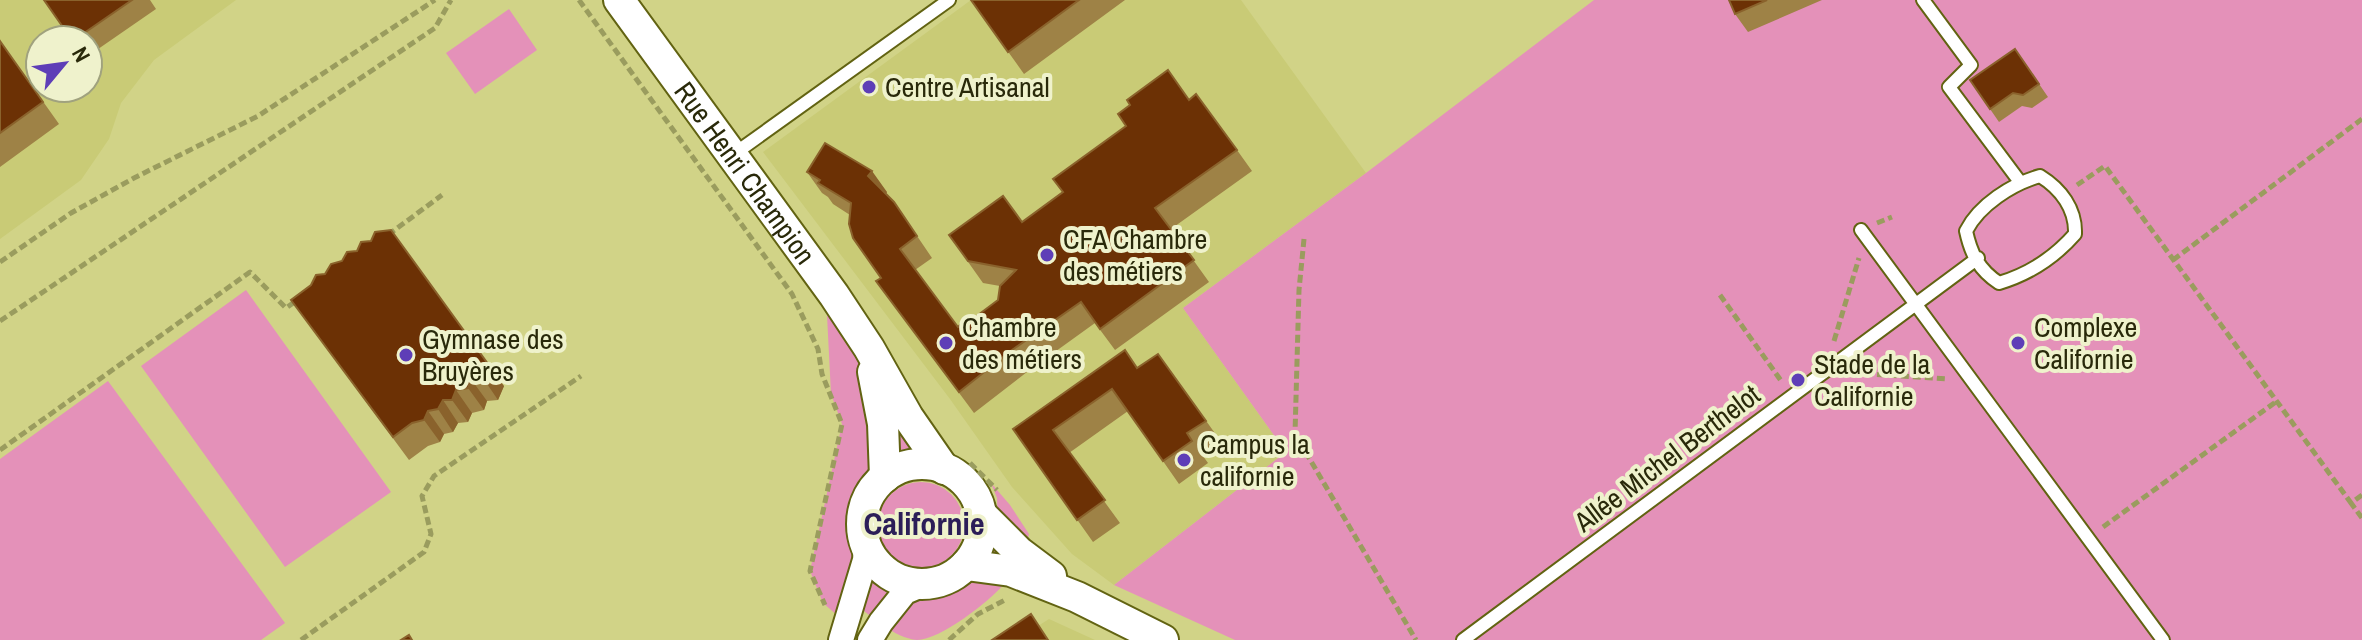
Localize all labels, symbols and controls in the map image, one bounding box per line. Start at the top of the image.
north arrow [24,24,104,104]
text: N [65,41,98,67]
place label: Centre Artisanal [885,68,1050,106]
street label: Rue Henri Champion [666,74,824,272]
marker: Centre Artisanal [860,78,878,96]
place label: CFA Chambre des métiers [1063,220,1207,290]
marker: CFA Chambre des métiers [1038,246,1056,264]
place label: Chambre des métiers [962,308,1082,378]
place label: Complexe Californie [2034,308,2137,378]
place label: Gymnase des Bruyères [422,320,564,390]
marker: Chambre des métiers [937,334,955,352]
marker: Complexe Californie [2009,334,2027,352]
place label: Stade de la Californie [1814,345,1930,415]
marker: Gymnase des Bruyères [397,346,415,364]
marker: Stade de la Californie [1789,371,1807,389]
street label: Allée Michel Berthelot [1566,376,1768,541]
place label: Campus la californie [1200,425,1310,495]
marker: Campus la californie [1175,451,1193,469]
district label: Californie [863,502,985,545]

